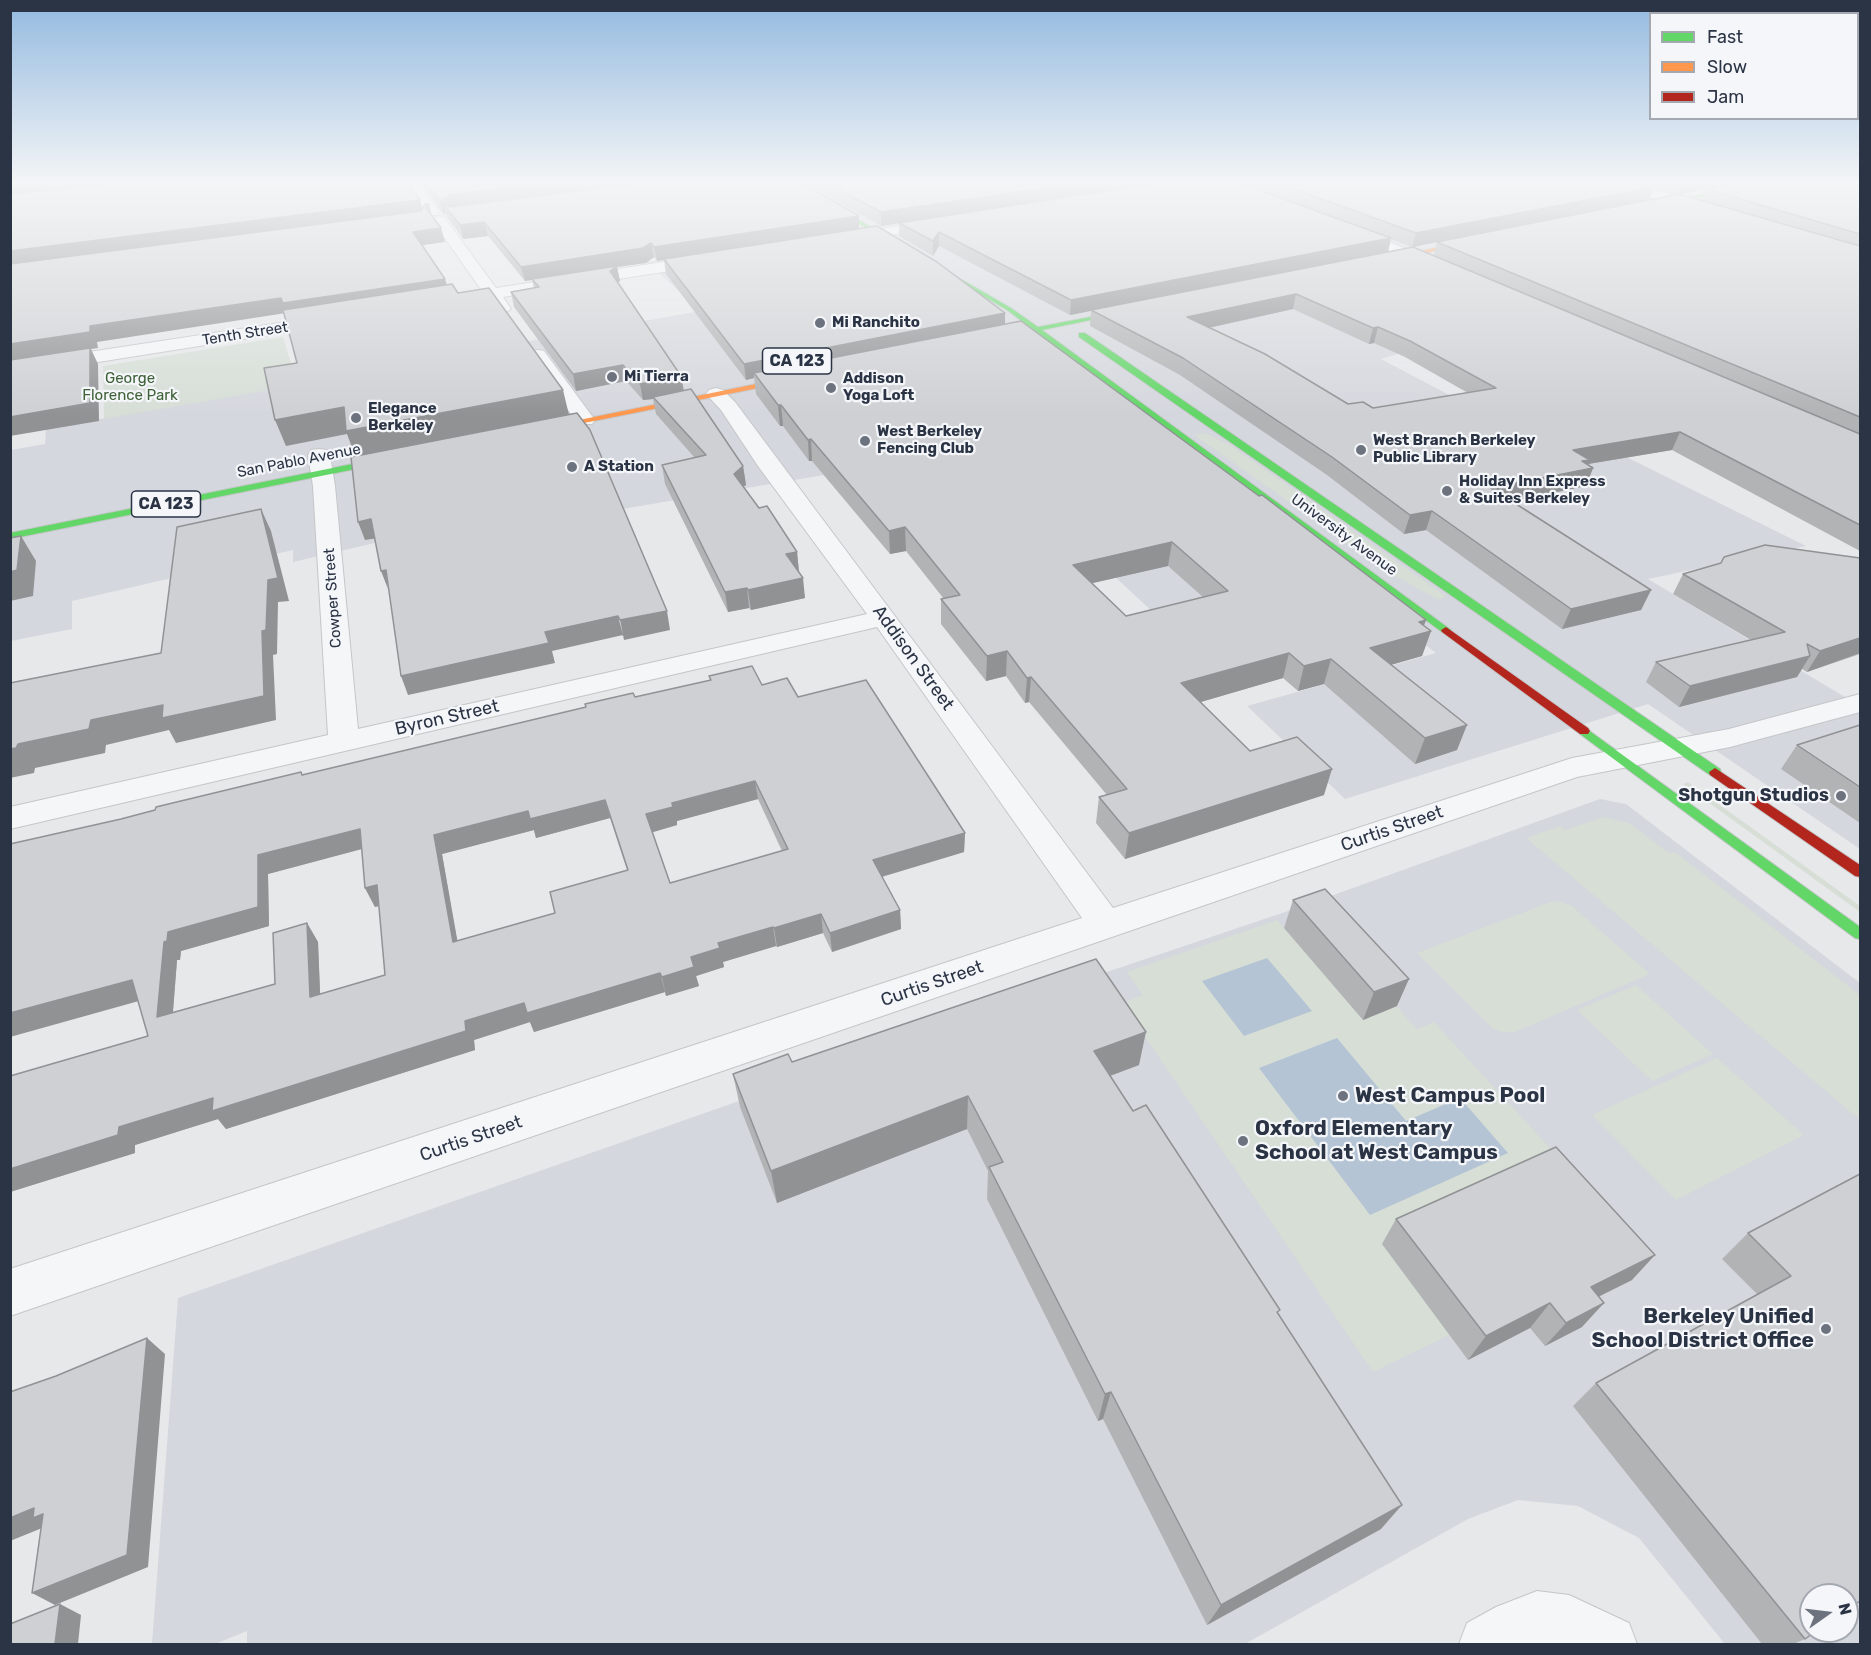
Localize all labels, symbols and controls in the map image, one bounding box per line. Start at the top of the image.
legend [1649,12,1859,120]
text: Fast [1707,26,1743,48]
text: Slow [1707,56,1747,78]
text: Jam [1707,86,1744,108]
place label: Mi Ranchito [832,314,920,332]
marker: Mi Ranchito [813,316,827,330]
street label: Tenth Street [201,318,289,350]
road number: CA 123 [762,348,832,374]
place label: Mi Tierra [624,368,689,386]
park label: George Florence Park [82,370,178,405]
marker: Mi Tierra [605,370,619,384]
place label: Addison Yoga Loft [843,370,914,405]
marker: Addison Yoga Loft [824,381,838,395]
place label: Elegance Berkeley [368,400,437,435]
marker: Elegance Berkeley [349,411,363,425]
place label: West Berkeley Fencing Club [877,423,982,458]
place label: West Branch Berkeley Public Library [1373,432,1536,467]
marker: West Berkeley Fencing Club [858,434,872,448]
street label: San Pablo Avenue [236,440,362,482]
marker: West Branch Berkeley Public Library [1354,443,1368,457]
place label: A Station [584,458,654,476]
marker: A Station [565,460,579,474]
place label: Holiday Inn Express & Suites Berkeley [1459,473,1606,508]
marker: Holiday Inn Express & Suites Berkeley [1440,484,1454,498]
street label: University Avenue [1287,490,1401,580]
road number: CA 123 [132,491,201,517]
street label: Cowper Street [321,547,345,649]
street label: Addison Street [868,601,958,715]
street label: Byron Street [393,696,501,740]
place label: Shotgun Studios [1678,785,1829,807]
marker: Shotgun Studios [1834,789,1848,803]
street label: Curtis Street [1338,801,1446,857]
street label: Curtis Street [878,956,986,1012]
place label: West Campus Pool [1355,1083,1545,1109]
marker: West Campus Pool [1336,1089,1350,1103]
street label: Curtis Street [417,1111,525,1167]
place label: Oxford Elementary School at West Campus [1255,1116,1498,1166]
marker: Oxford Elementary School at West Campus [1236,1134,1250,1148]
place label: Berkeley Unified School District Office [1592,1304,1814,1354]
marker: Berkeley Unified School District Office [1819,1322,1833,1336]
north arrow [1799,1583,1859,1643]
text: N [1834,1601,1856,1617]

